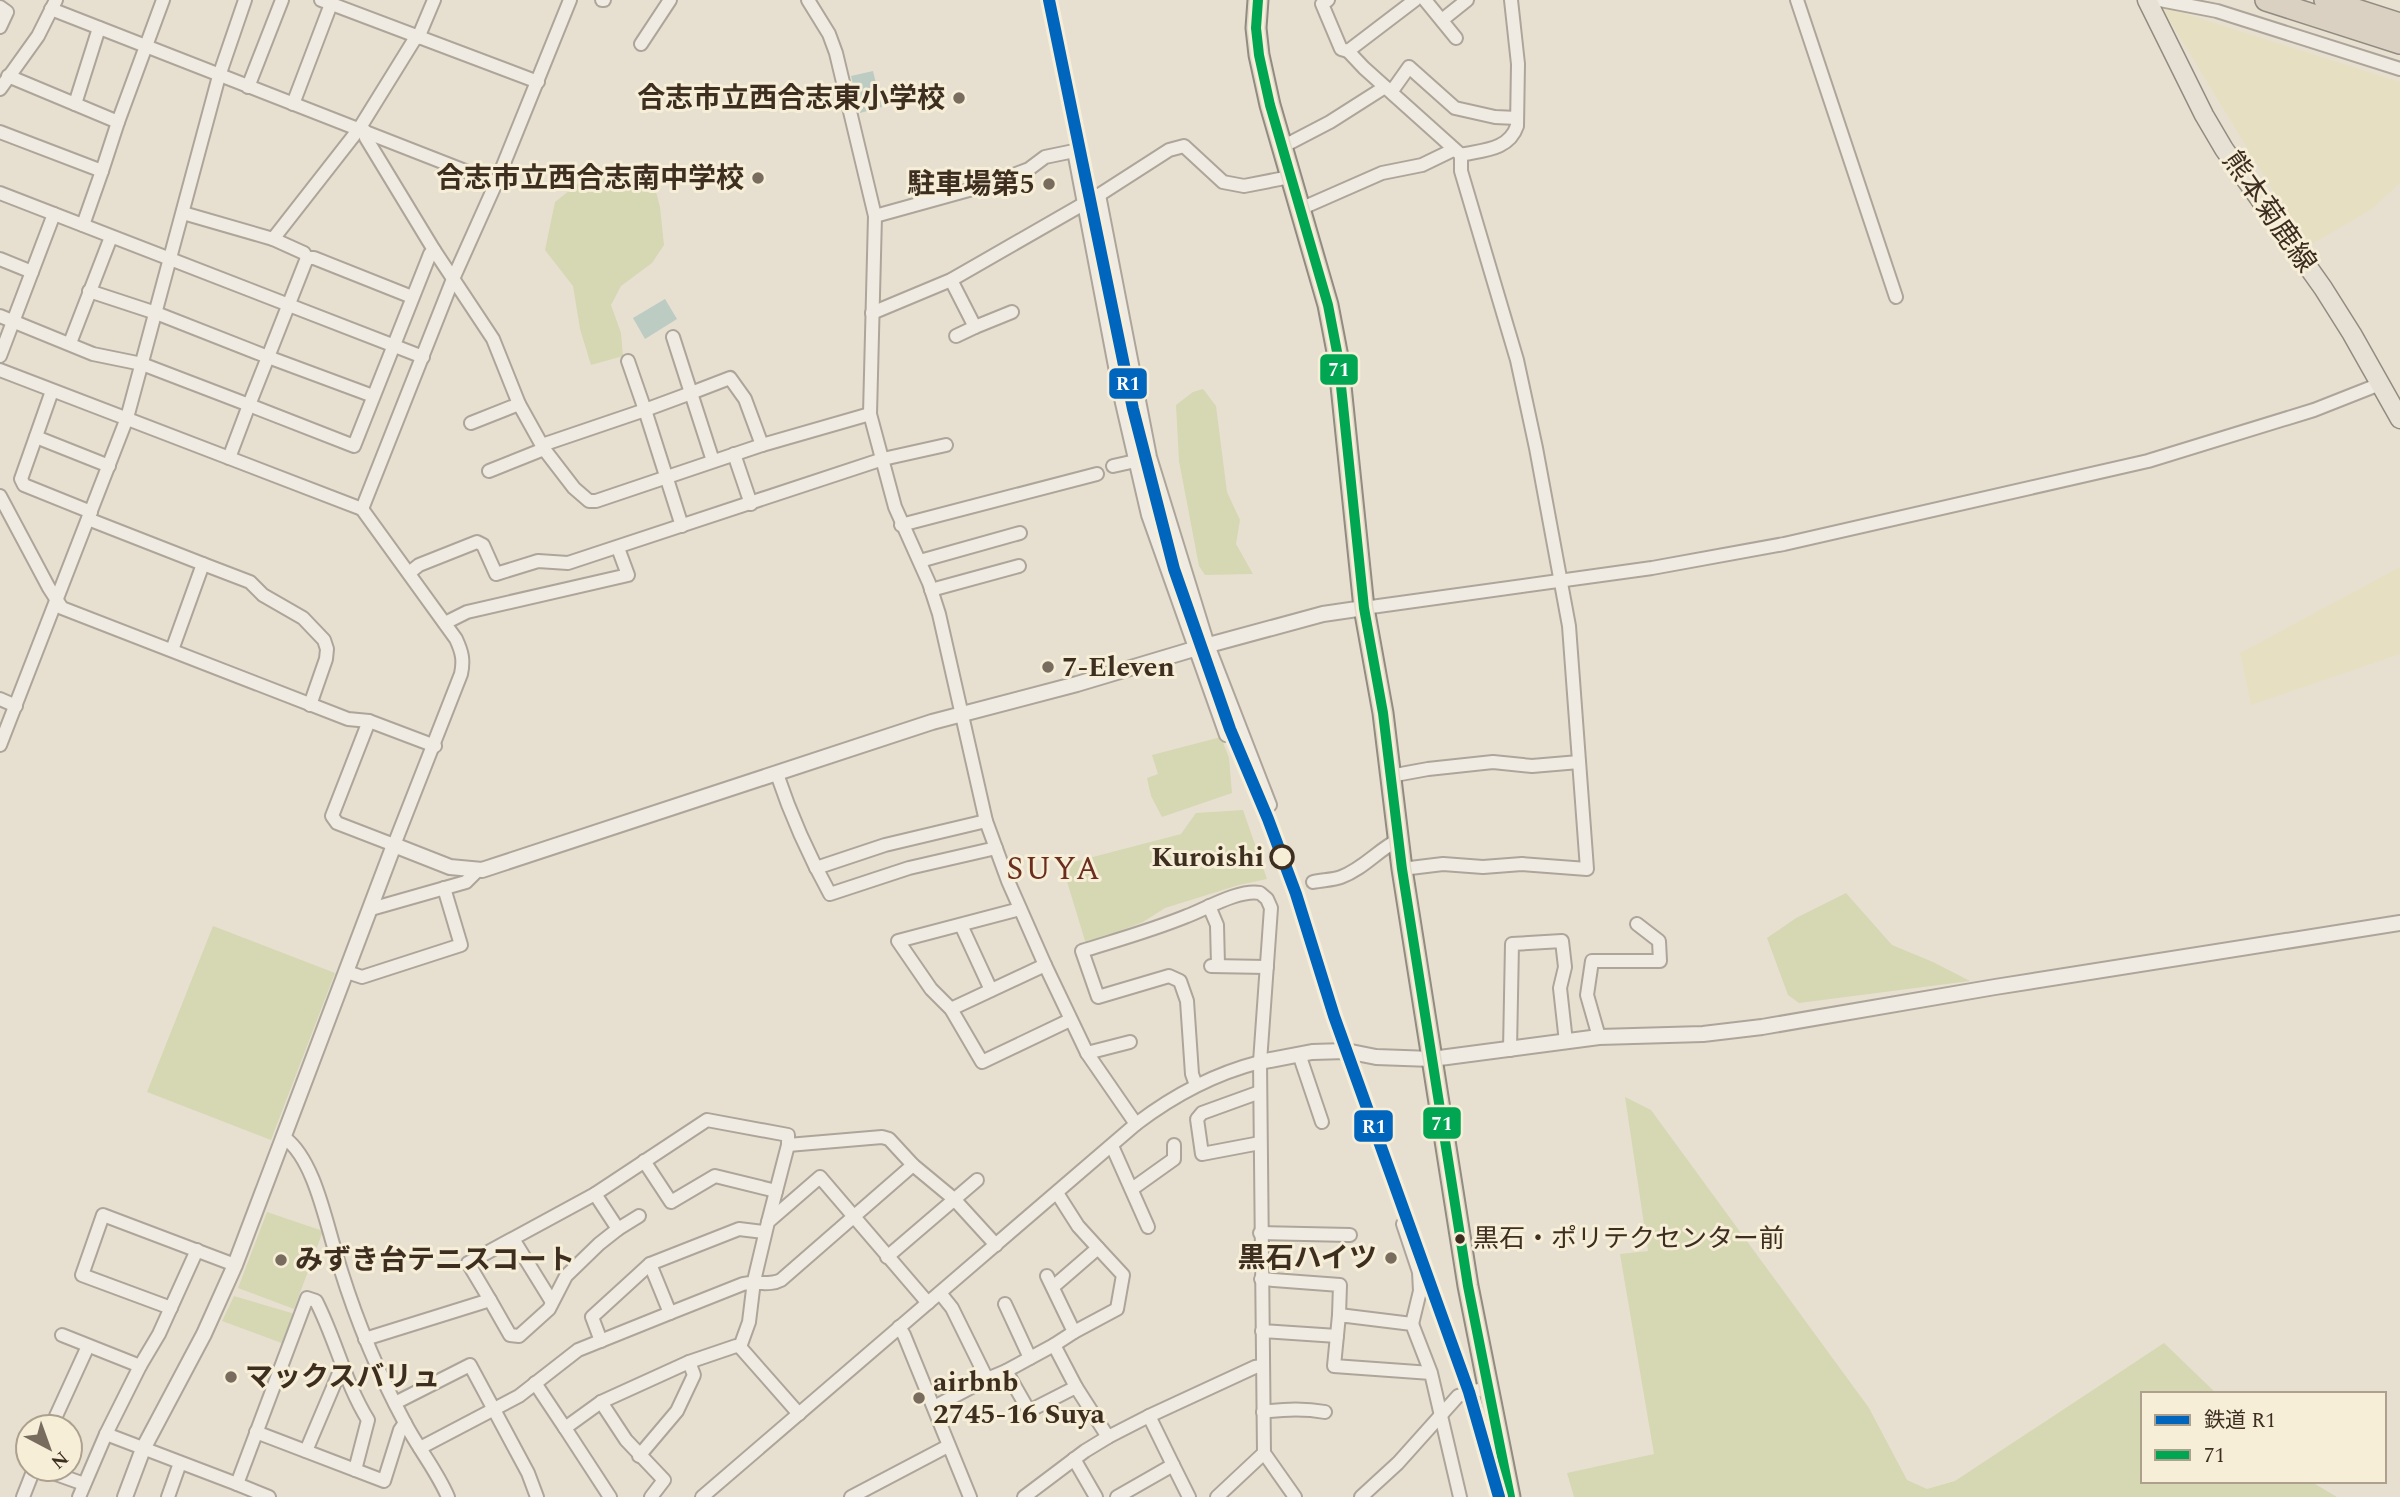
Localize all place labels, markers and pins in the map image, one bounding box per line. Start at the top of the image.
place label: 合志市立西合志東小学校 [637,77,945,120]
marker: 合志市立西合志東小学校 [951,90,967,106]
place label: 合志市立西合志南中学校 [436,157,744,200]
place label: 駐車場第5 [907,163,1035,206]
marker: 合志市立西合志南中学校 [750,170,766,186]
marker: 駐車場第5 [1041,176,1057,192]
place label: 7-Eleven [1062,646,1175,689]
marker: 7-Eleven [1040,659,1056,675]
place label: Kuroishi [1151,836,1264,879]
marker: Kuroishi [1270,845,1294,869]
place label: 黒石・ポリテクセンター前 [1473,1219,1785,1259]
marker: 黒石・ポリテクセンター前 [1453,1232,1467,1246]
place label: 黒石ハイツ [1238,1237,1377,1280]
place label: みずき台テニスコート [295,1239,575,1282]
marker: 黒石ハイツ [1383,1250,1399,1266]
marker: みずき台テニスコート [273,1252,289,1268]
place label: マックスバリュ [245,1356,440,1399]
place label: airbnb 2745-16 Suya [933,1361,1106,1436]
marker: マックスバリュ [223,1369,239,1385]
marker: airbnb 2745-16 Suya [911,1390,927,1406]

